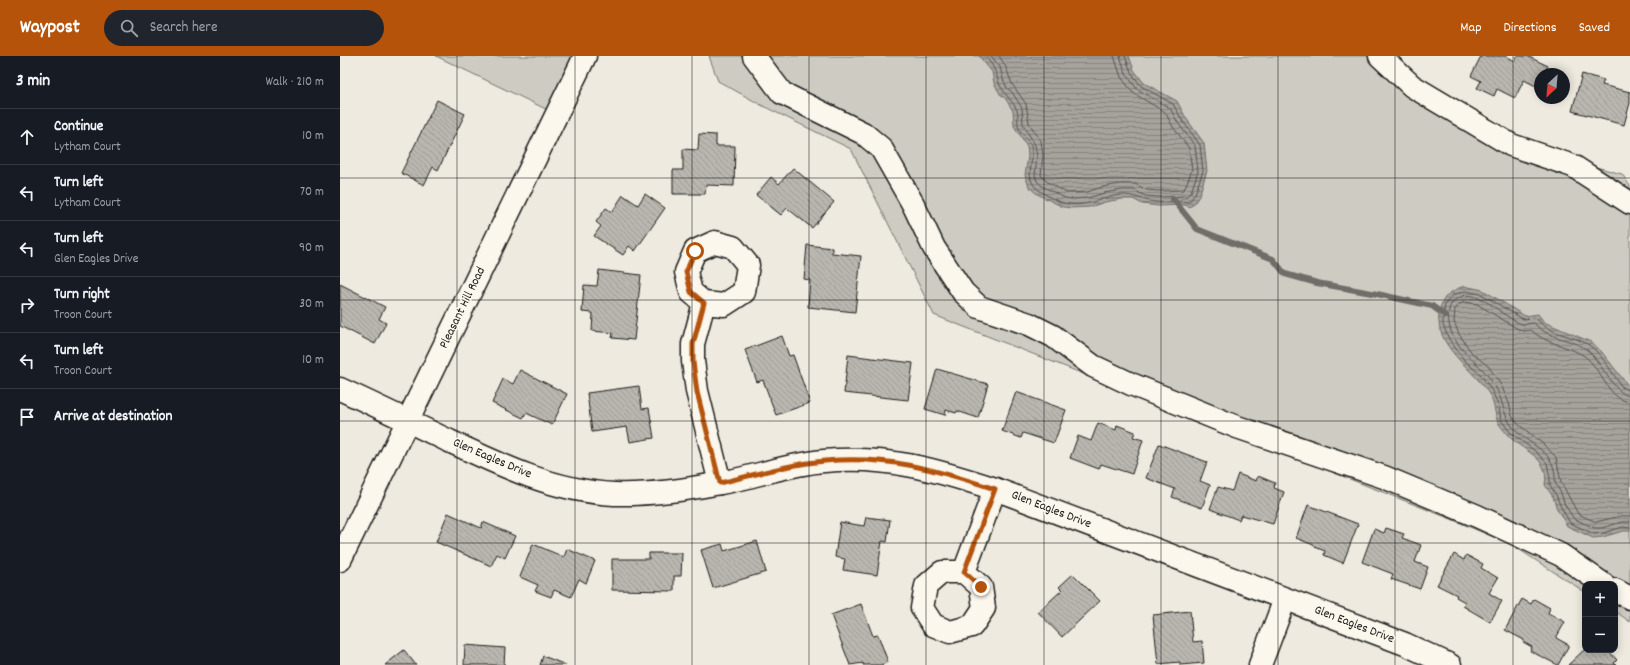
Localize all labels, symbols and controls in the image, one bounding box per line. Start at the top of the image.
search box [104,10,384,46]
text: Waypost [20,15,80,42]
icon: search [118,17,140,39]
text: Search here [150,17,218,39]
text: Map [1460,18,1482,38]
text: Directions [1504,18,1557,38]
text: Saved [1579,18,1610,38]
north arrow [1534,68,1570,104]
text: 3 min [16,70,50,94]
text: Walk · 210 m [266,73,324,92]
text: Continue [54,116,103,138]
icon: ahead [16,126,38,148]
text: 10 m [302,127,324,146]
text: Lytham Court [54,138,121,157]
text: Turn left [54,172,103,194]
icon: left [16,182,38,204]
text: 70 m [300,183,324,202]
text: Lytham Court [54,194,121,213]
text: Turn left [54,228,103,250]
icon: left [16,238,38,260]
text: 90 m [299,239,324,258]
route start [686,242,704,260]
text: Glen Eagles Drive [54,250,138,269]
street label: Pleasant Hill Road [435,264,491,352]
text: Turn right [54,284,110,306]
icon: right [16,294,38,316]
text: 30 m [299,295,324,314]
text: Troon Court [54,306,112,325]
text: Turn left [54,340,103,362]
icon: left [16,350,38,372]
text: 10 m [302,351,324,370]
text: Troon Court [54,362,112,381]
icon: arrive [16,406,38,428]
text: Arrive at destination [54,406,172,428]
street label: Glen Eagles Drive [449,434,535,484]
street label: Glen Eagles Drive [1008,486,1094,534]
route end [972,578,990,596]
map controls [1582,581,1618,653]
button: + [1582,581,1618,617]
street label: Glen Eagles Drive [1311,601,1397,649]
button: − [1582,617,1618,653]

